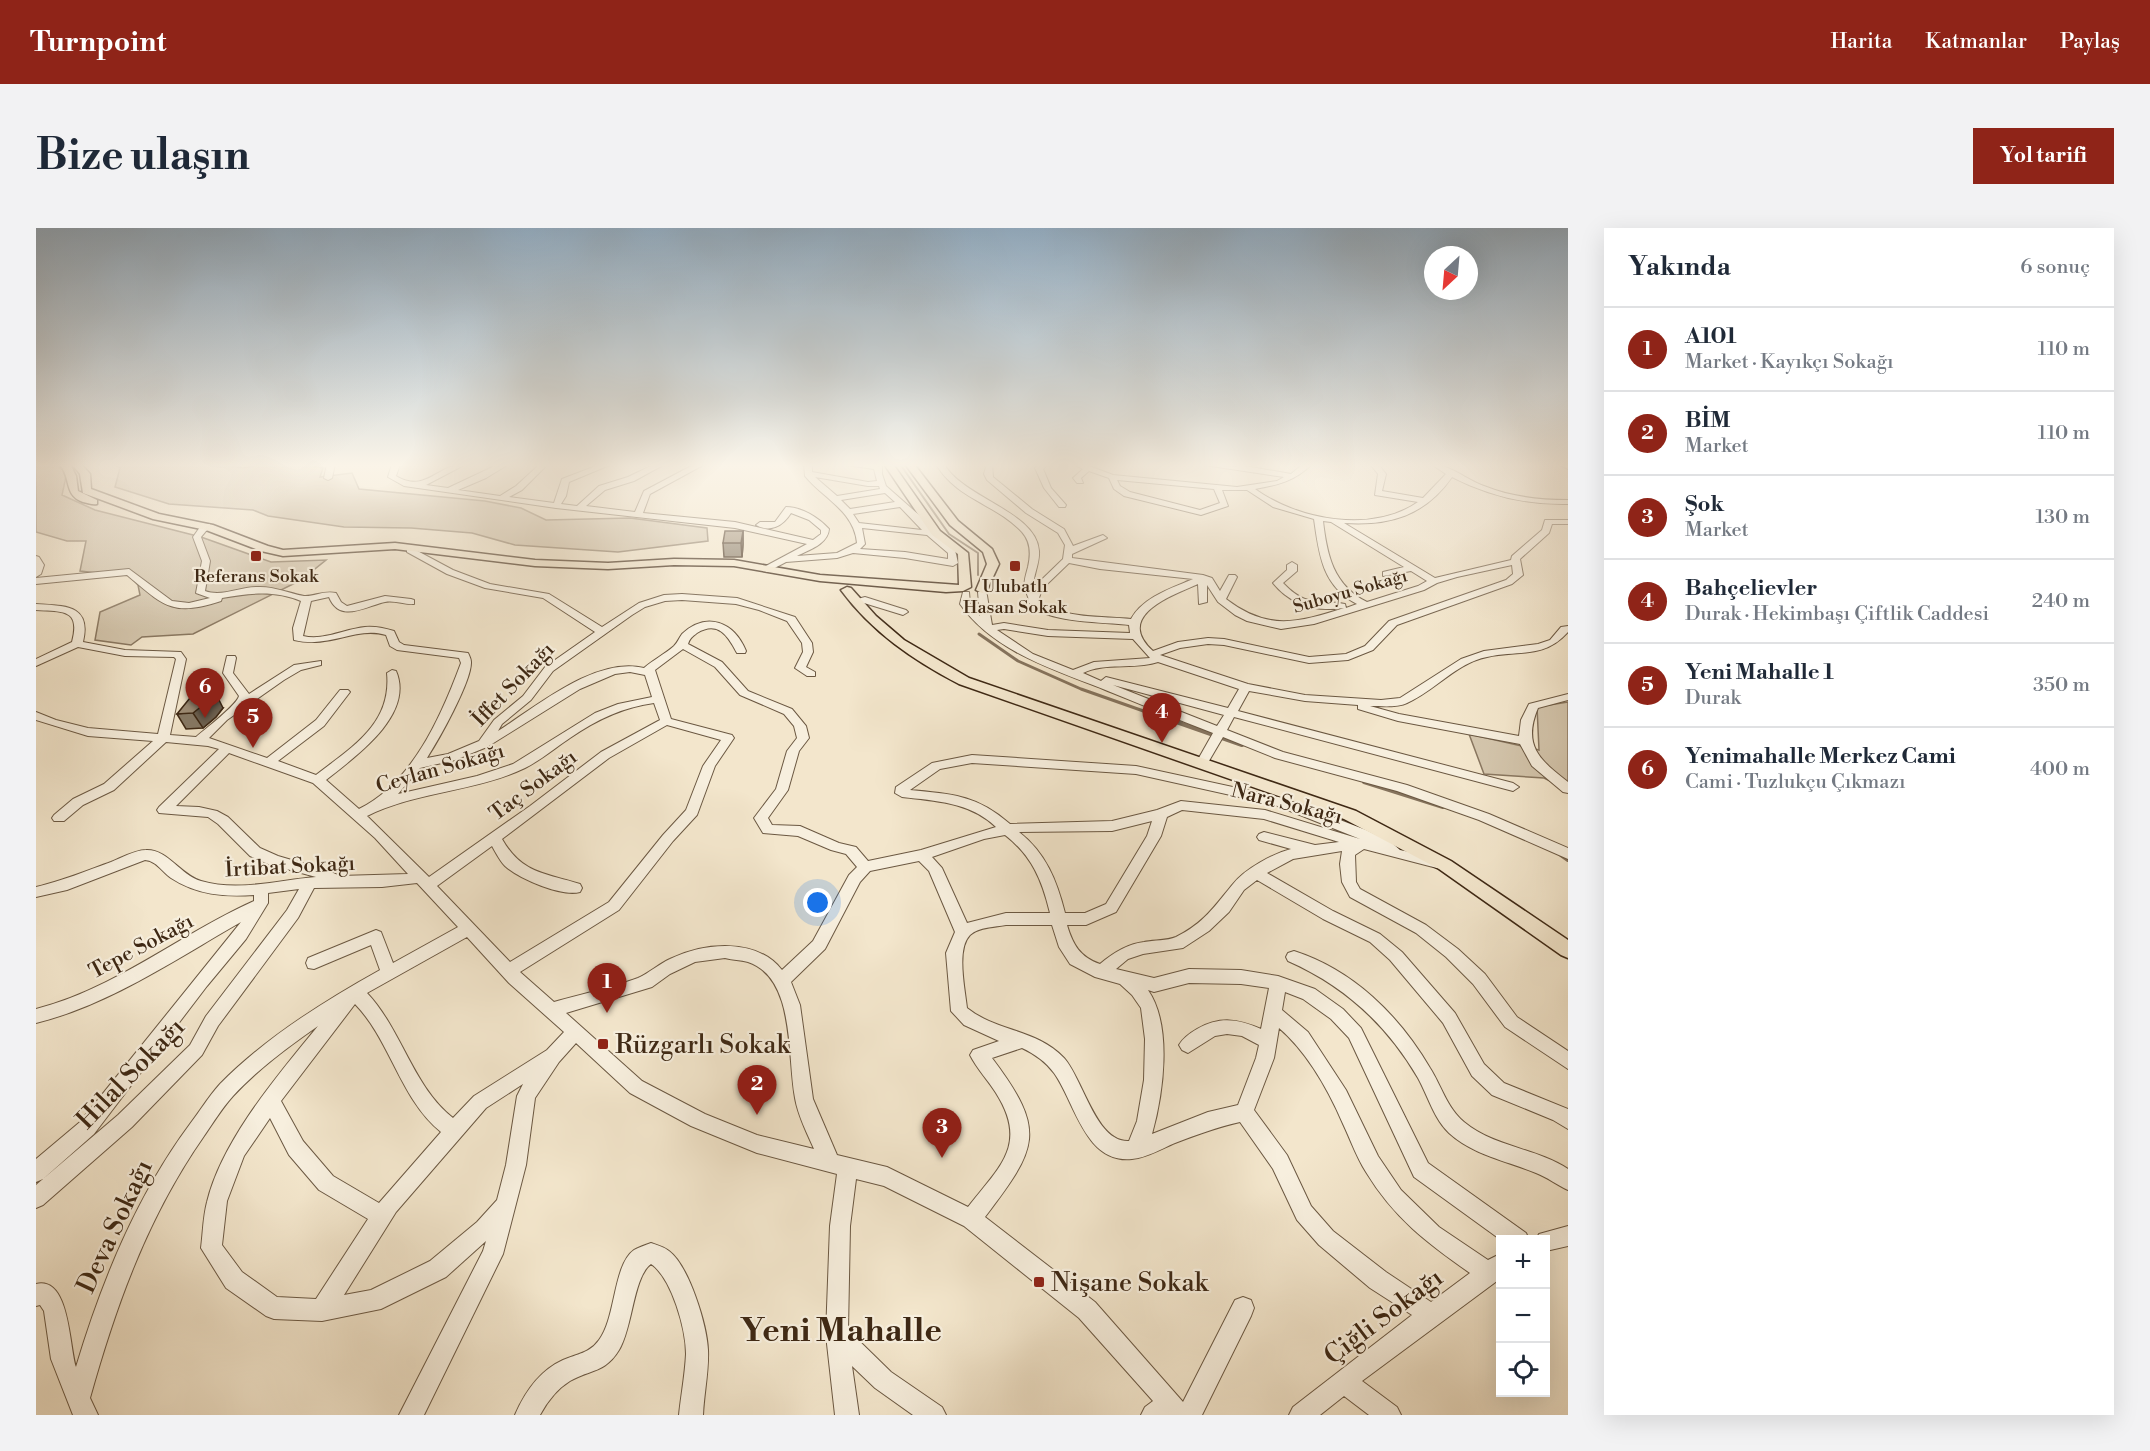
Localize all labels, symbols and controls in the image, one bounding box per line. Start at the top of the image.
text: Turnpoint [30,25,166,60]
text: Harita [1830,29,1892,55]
text: Katmanlar [1925,29,2027,55]
text: Paylaş [2060,29,2120,55]
button: Yol tarifi [1973,128,2114,184]
text: Bize ulaşın [36,130,250,183]
north arrow [1424,246,1478,300]
text: Yakında [1628,251,1731,283]
text: 6 sonuç [2020,255,2090,280]
text: A101 [1685,323,1736,350]
text: 1 [1643,337,1652,362]
text: 110 m [2038,337,2090,362]
text: Market · Kayıkçı Sokağı [1685,350,1894,375]
text: BİM [1685,407,1730,434]
text: 2 [1641,421,1654,446]
text: 110 m [2038,421,2090,446]
text: Market [1685,434,1749,459]
text: Şok [1685,491,1724,518]
text: 3 [1641,505,1654,530]
text: 130 m [2035,505,2090,530]
text: Market [1685,518,1749,543]
marker: Referans Sokak [249,549,263,563]
marker: Ulubatlı Hasan Sokak [1008,559,1022,573]
street label: Suboyu Sokağı [1290,564,1410,619]
place label: Referans Sokak [194,565,320,588]
place label: Ulubatlı Hasan Sokak [963,575,1069,619]
text: Bahçelievler [1685,575,1817,602]
text: 4 [1641,589,1654,614]
text: 240 m [2032,589,2090,614]
text: Durak · Hekimbaşı Çiftlik Caddesi [1685,602,1989,627]
street label: İffet Sokağı [466,636,560,732]
text: Yeni Mahalle 1 [1685,659,1834,686]
pin: 6 [186,668,224,718]
text: 5 [1641,673,1654,698]
text: 350 m [2033,673,2090,698]
text: Durak [1685,686,1741,711]
pin: 4 [1142,694,1182,743]
pin: 5 [234,698,272,748]
street label: Ceylan Sokağı [373,738,508,800]
text: Yenimahalle Merkez Cami [1685,743,1956,770]
street label: Taç Sokağı [485,744,583,827]
text: 6 [1641,757,1654,782]
text: 400 m [2030,757,2090,782]
text: Cami · Tuzlukçu Çıkmazı [1685,770,1906,795]
street label: Nara Sokağı [1228,778,1345,830]
street label: İrtibat Sokağı [224,849,356,883]
your location [803,888,832,917]
street label: Tepe Sokağı [85,909,198,985]
pin: 1 [588,964,626,1013]
street label: Hilal Sokağı [70,1011,192,1136]
place label: Rüzgarlı Sokak [615,1029,791,1061]
marker: Rüzgarlı Sokak [596,1037,610,1051]
pin: 2 [738,1066,776,1115]
pin: 3 [922,1108,962,1158]
street label: Deva Sokağı [70,1155,160,1298]
map controls [1496,1235,1550,1397]
button: + [1496,1235,1550,1289]
street label: Çiğli Sokağı [1318,1262,1449,1372]
place label: Nişane Sokak [1051,1267,1210,1299]
marker: Nişane Sokak [1032,1275,1046,1289]
button: − [1496,1289,1550,1343]
district label: Yeni Mahalle [740,1311,942,1352]
button: locate [1496,1343,1550,1397]

